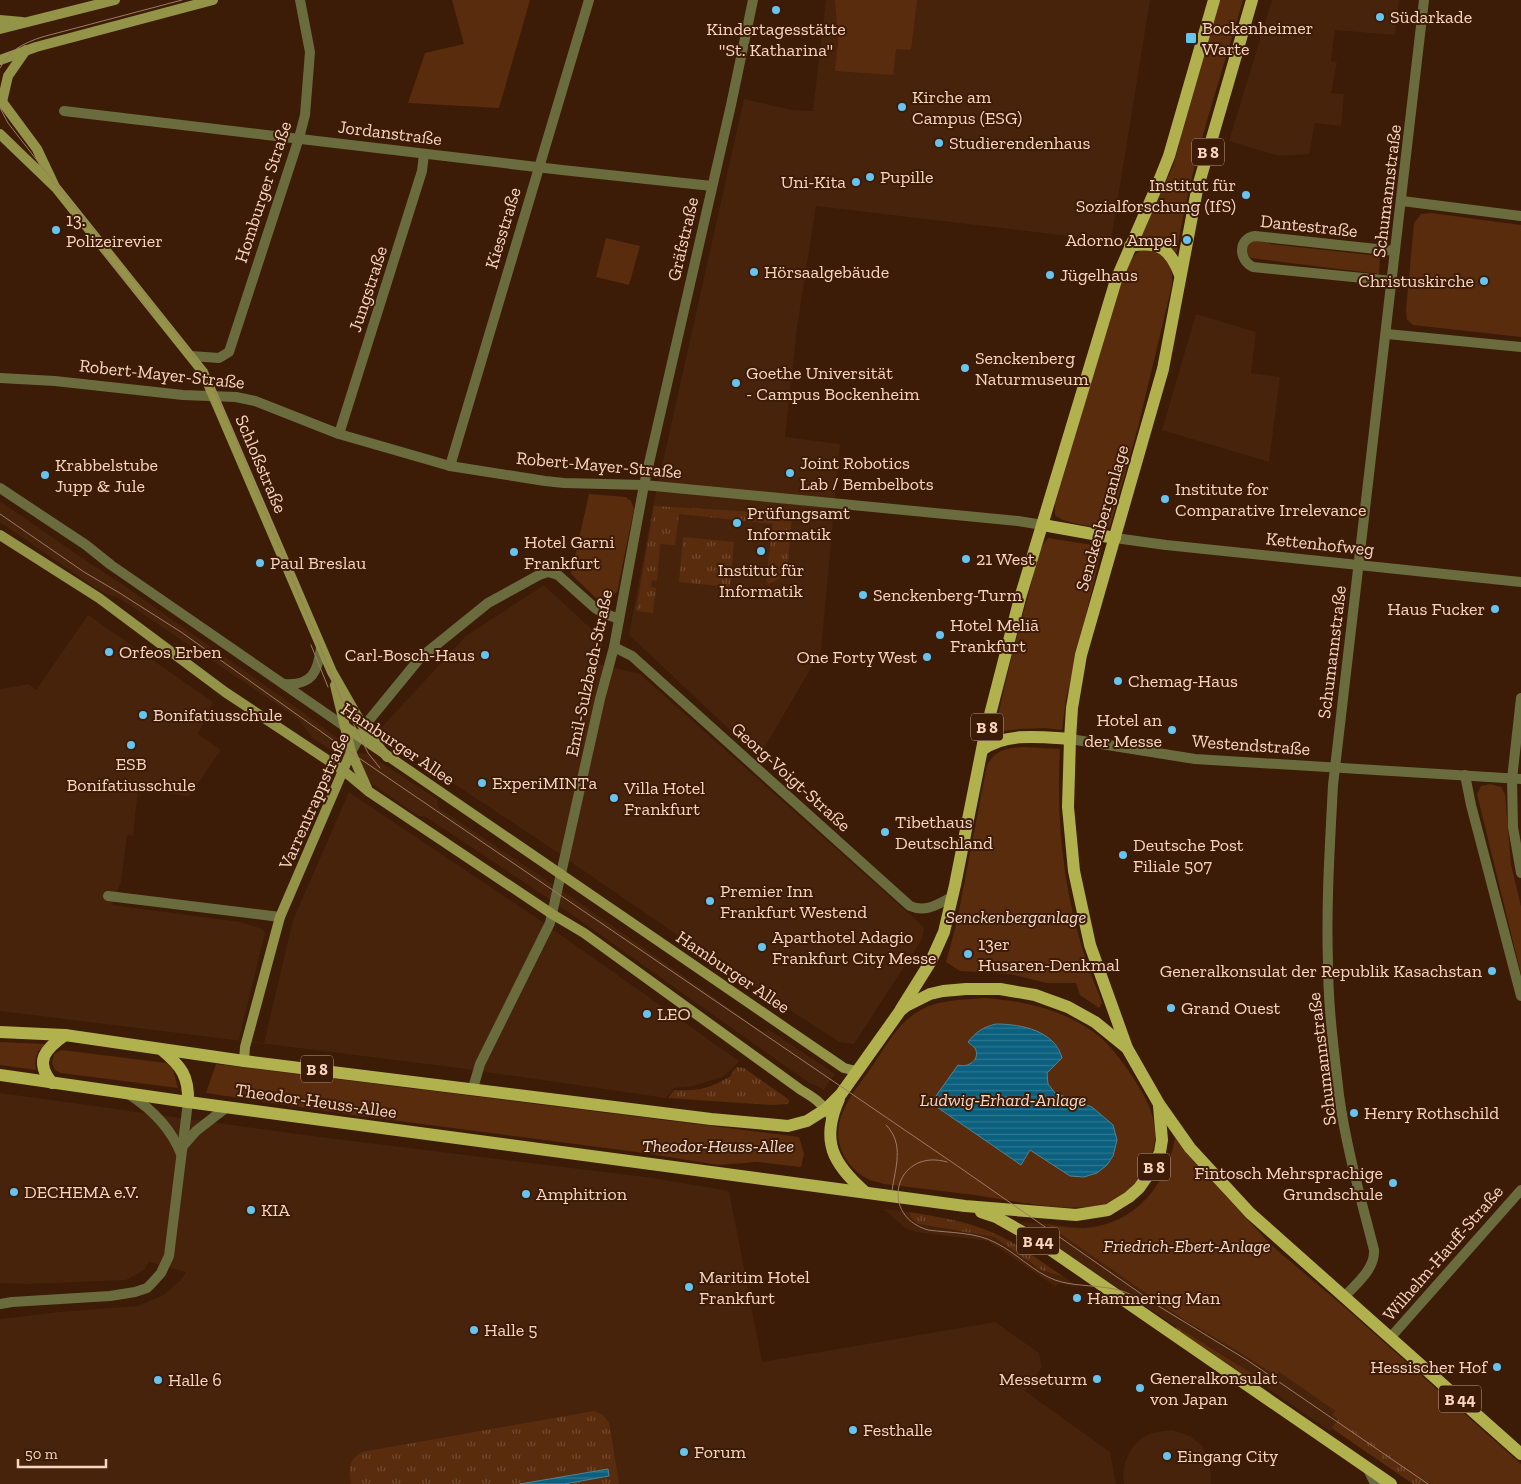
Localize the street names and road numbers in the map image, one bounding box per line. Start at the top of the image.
street label: Jordanstraße [337,116,443,150]
street label: Homburger Straße [230,118,296,266]
street label: Schumannstraße [1368,123,1406,259]
road number: B 8 [1192,138,1224,166]
street label: Kiesstraße [480,185,526,271]
street label: Gräfstraße [663,195,703,283]
street label: Dantestraße [1259,210,1359,242]
street label: Jungstraße [344,243,392,335]
street label: Robert-Mayer-Straße [78,354,246,394]
street label: Schloßstraße [230,411,292,517]
street label: Senckenberganlage [1071,442,1133,594]
street label: Robert-Mayer-Straße [515,447,683,483]
street label: Kettenhofweg [1265,527,1375,561]
street label: Schumannstraße [1313,584,1351,720]
street label: Emil-Sulzbach-Straße [561,587,617,759]
street label: Hamburger Allee [337,698,459,790]
road number: B 8 [971,714,1003,740]
street label: Georg-Voigt-Straße [727,718,855,836]
street label: Varrentrappstraße [274,729,354,873]
street label: Westendstraße [1191,730,1311,760]
street label: Hamburger Allee [672,926,794,1018]
street label: Schumannstraße [1303,991,1341,1127]
road number: B 8 [301,1056,333,1082]
street label: Theodor-Heuss-Allee [234,1079,398,1123]
road number: B 8 [1138,1154,1170,1180]
street label: Wilhelm-Hauff-Straße [1378,1181,1508,1325]
road number: B 44 [1017,1228,1059,1254]
road number: B 44 [1439,1386,1481,1412]

